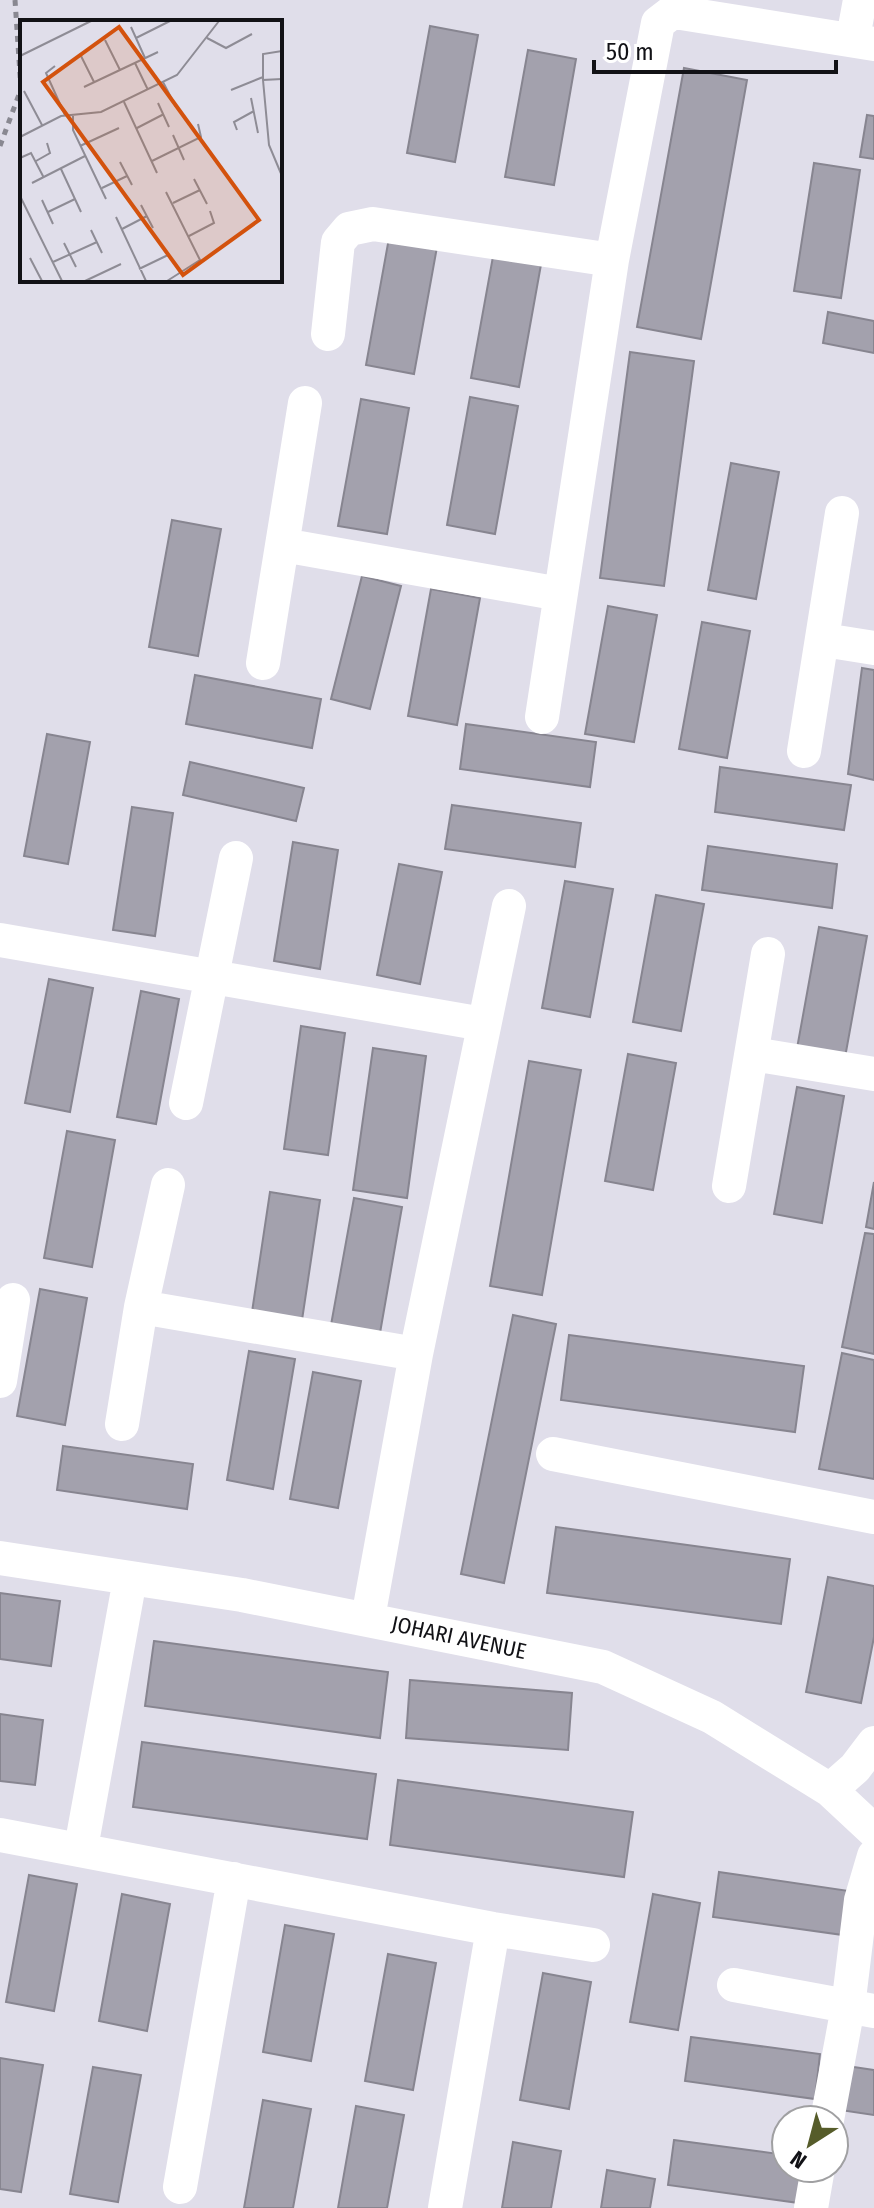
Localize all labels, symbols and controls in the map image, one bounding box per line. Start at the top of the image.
inset map [20,20,282,282]
scale bar [594,24,836,74]
text: 50 m [606,38,654,66]
street label: JOHARI AVENUE [389,1610,529,1665]
north arrow [770,2104,850,2184]
text: N [785,2145,812,2175]

